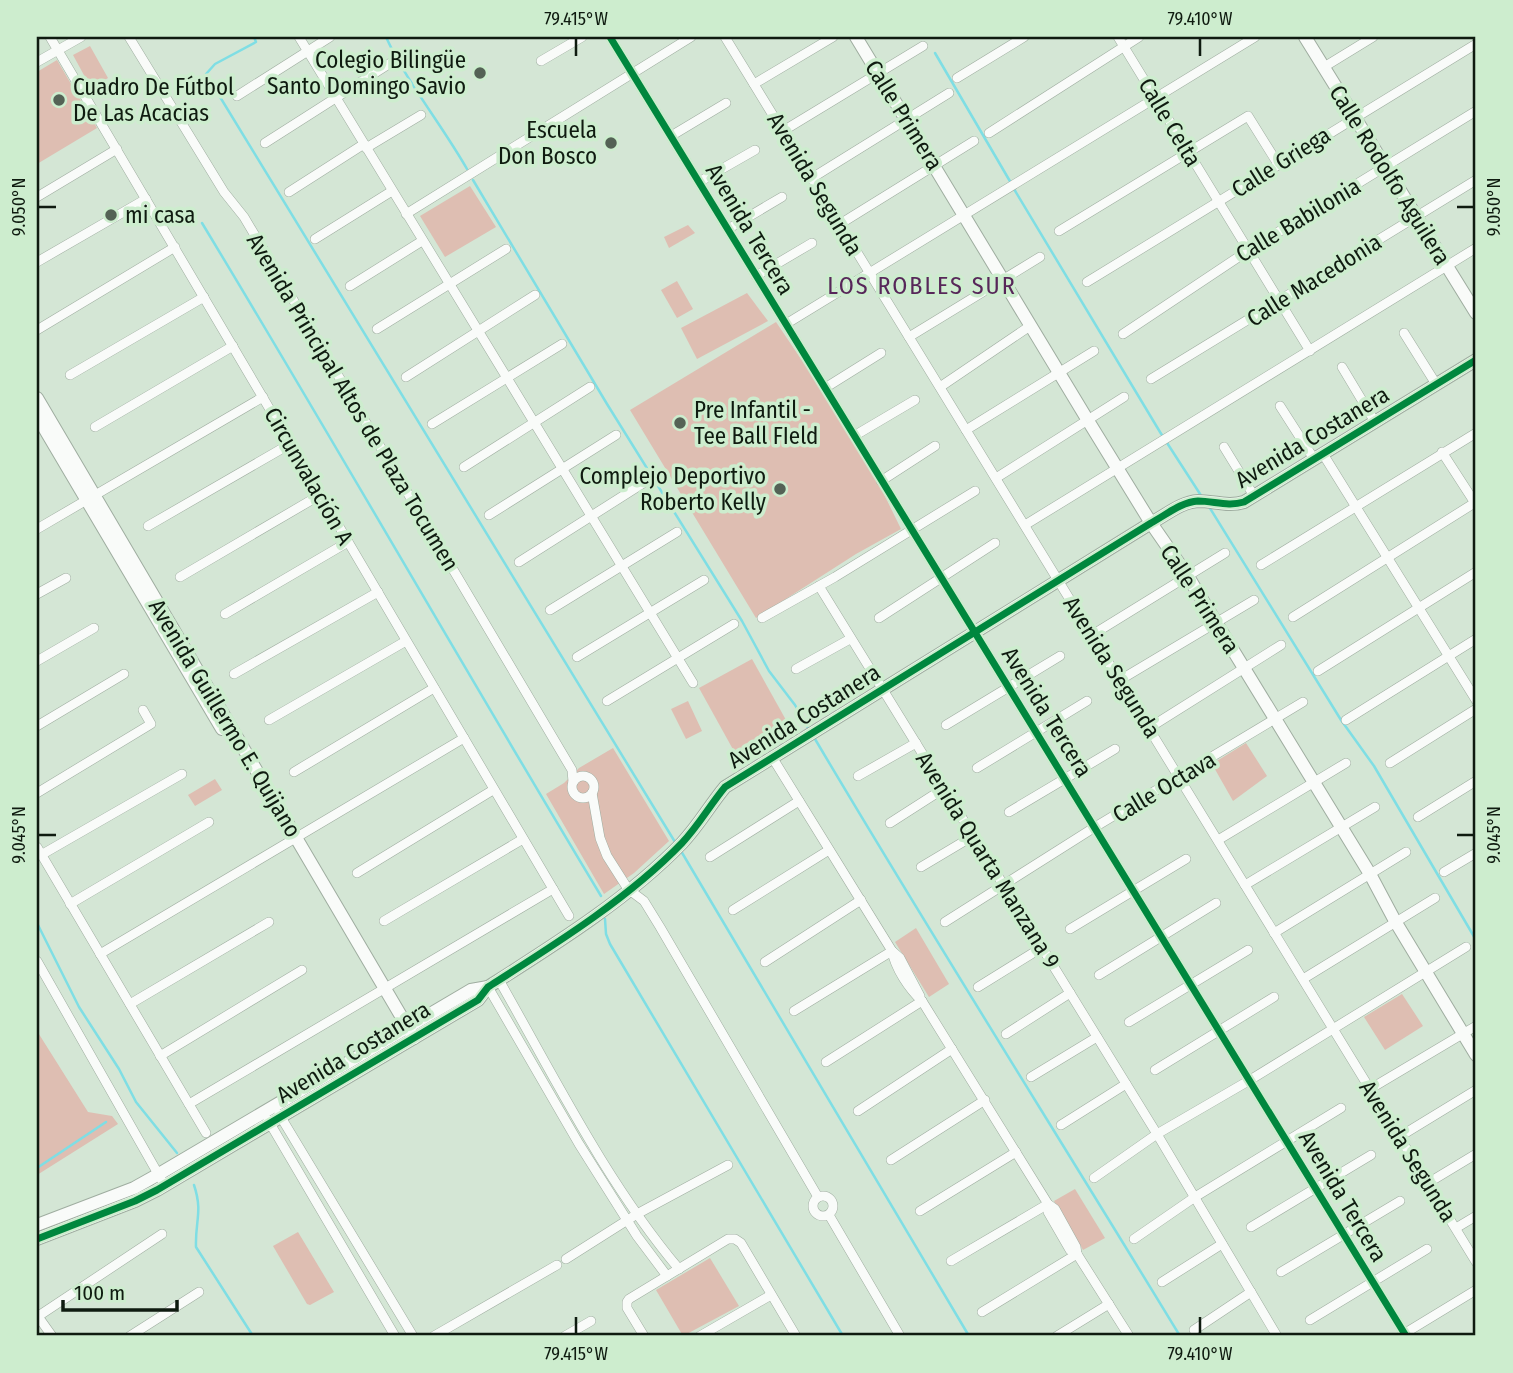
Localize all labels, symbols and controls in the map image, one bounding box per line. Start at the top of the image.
text: 79.415°W [544,8,608,30]
text: 79.410°W [1167,8,1233,30]
place label: Colegio Bilingüe Santo Domingo Savio [267,46,466,100]
street label: Calle Primera [859,55,949,175]
marker: Colegio Bilingüe Santo Domingo Savio [472,65,488,81]
place label: Cuadro De Fútbol De Las Acacias [73,73,234,127]
street label: Calle Celta [1133,73,1207,171]
street label: Calle Rodolfo Aguilera [1323,80,1457,270]
marker: Cuadro De Fútbol De Las Acacias [51,92,67,108]
street label: Avenida Segunda [761,108,869,260]
place label: Escuela Don Bosco [498,116,597,170]
street label: Calle Griega [1226,121,1336,203]
marker: Escuela Don Bosco [603,135,619,151]
street label: Avenida Tercera [700,158,800,300]
street label: Calle Babilonia [1231,172,1365,268]
text: 9.050°N [8,178,30,236]
text: 9.050°N [1483,178,1505,236]
place label: mi casa [125,201,196,229]
marker: mi casa [103,207,119,223]
street label: Avenida Principal Altos de Plaza Tocumen [241,228,465,576]
street label: Calle Macedonia [1242,228,1386,332]
district label: LOS ROBLES SUR [827,272,1017,300]
street label: Avenida Costanera [1230,380,1394,494]
place label: Pre Infantil - Tee Ball FIeld [694,396,818,450]
street label: Circunvalación A [258,402,360,550]
marker: Pre Infantil - Tee Ball FIeld [672,415,688,431]
place label: Complejo Deportivo Roberto Kelly [579,462,767,516]
marker: Complejo Deportivo Roberto Kelly [772,481,788,497]
street label: Calle Primera [1154,539,1246,659]
street label: Avenida Segunda [1057,591,1167,743]
street label: Avenida Guillermo E. Quijano [143,594,307,842]
street label: Avenida Tercera [996,642,1098,782]
street label: Avenida Costanera [723,658,885,774]
street label: Calle Octava [1107,745,1221,829]
street label: Avenida Quarta Manzana 9 [910,747,1066,973]
text: 9.045°N [8,806,30,864]
text: 9.045°N [1483,806,1505,864]
street label: Avenida Costanera [271,995,435,1109]
street label: Avenida Segunda [1353,1075,1463,1227]
street label: Avenida Tercera [1293,1125,1393,1267]
scale bar [63,1268,177,1312]
text: 100 m [74,1280,125,1306]
text: 79.415°W [544,1343,608,1365]
text: 79.410°W [1167,1343,1233,1365]

